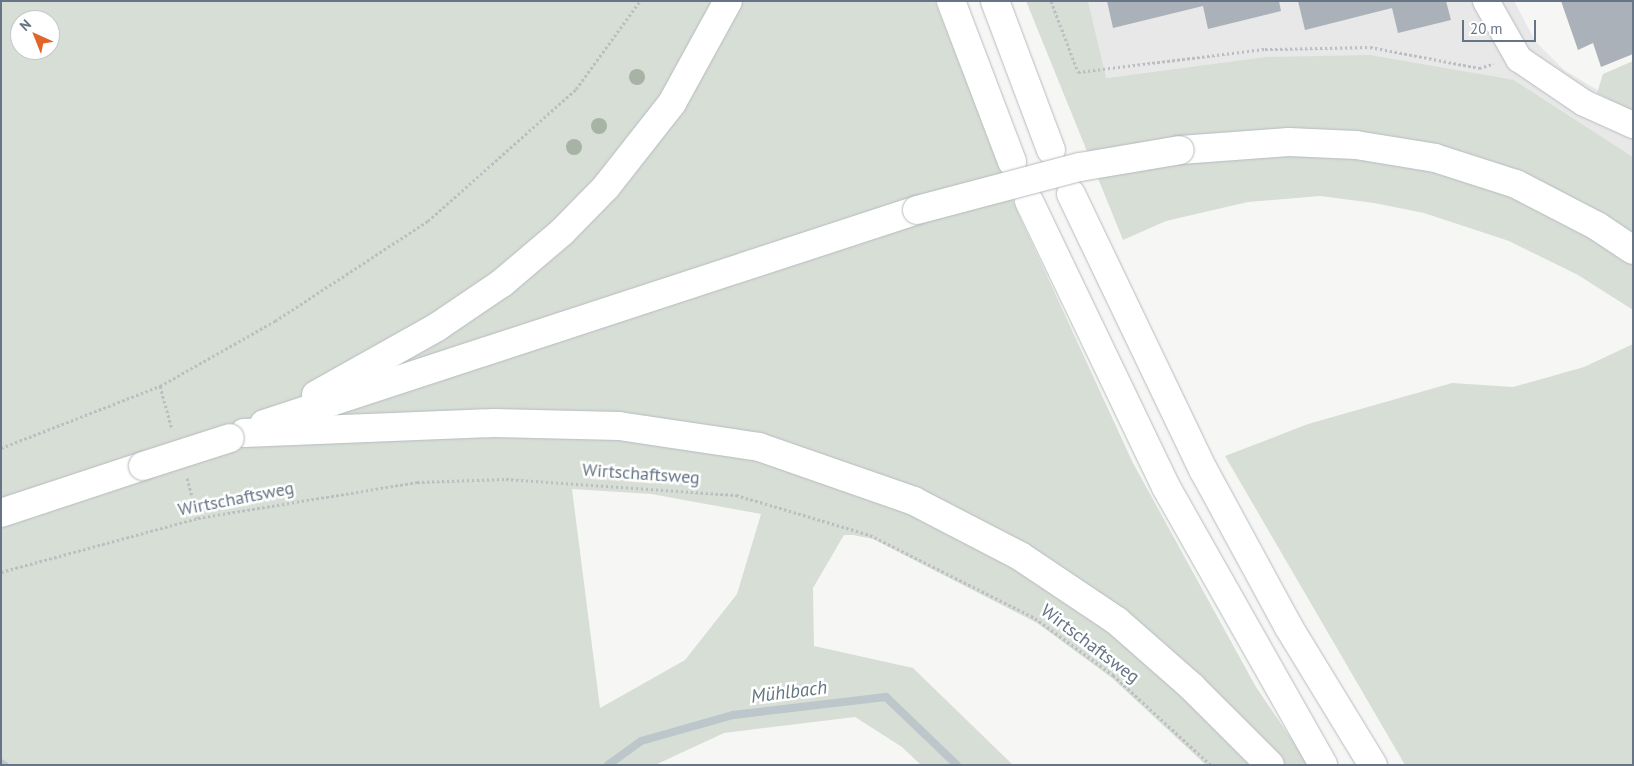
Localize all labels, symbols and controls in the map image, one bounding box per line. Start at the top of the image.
north arrow [10,10,60,60]
scale bar [1464,10,1538,42]
text: N [16,15,35,35]
text: 20 m [1470,19,1503,38]
street label: Wirtschaftsweg [582,459,700,489]
street label: Wirtschaftsweg [176,477,296,521]
street label: Wirtschaftsweg [1036,600,1144,688]
water label: Mühlbach [750,676,828,708]

